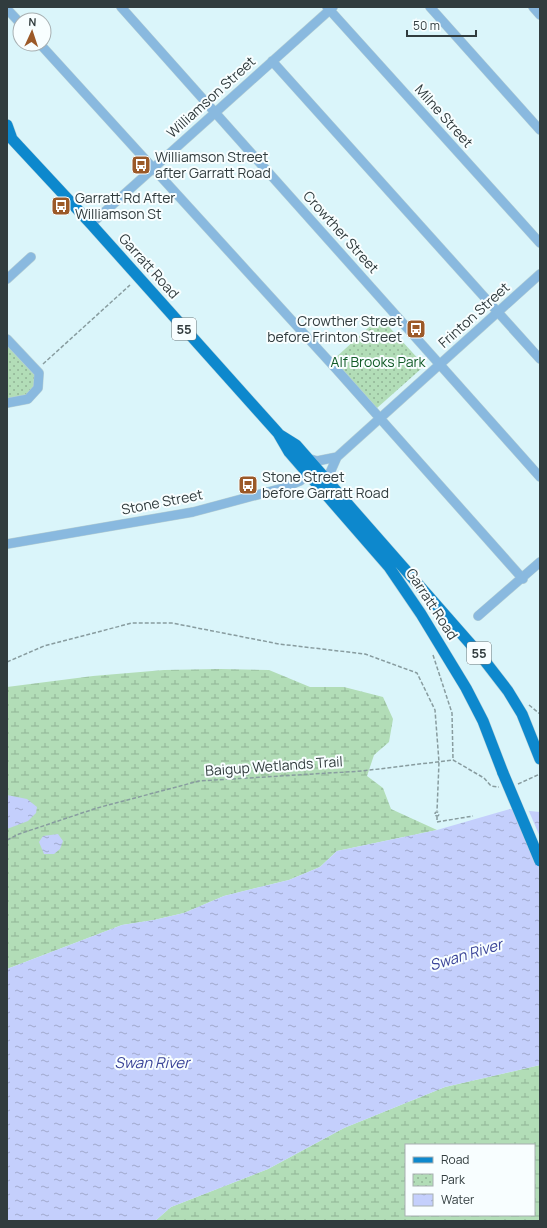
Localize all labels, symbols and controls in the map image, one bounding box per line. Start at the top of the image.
north arrow [12,12,52,52]
scale bar [407,12,476,38]
text: N [28,14,37,29]
text: 50 m [413,17,440,34]
street label: Williamson Street [162,51,259,142]
street label: Milne Street [411,80,478,152]
place label: Williamson Street after Garratt Road [155,147,271,182]
bus stop icon: Williamson Street after Garratt Road [130,154,152,176]
street label: Crowther Street [299,186,384,277]
place label: Garratt Rd After Williamson St [75,188,175,223]
bus stop icon: Garratt Rd After Williamson St [50,195,72,217]
street label: Garratt Road [115,229,184,302]
street label: Frinton Street [434,277,514,352]
place label: Crowther Street before Frinton Street [267,311,402,346]
road number: 55 [172,318,196,340]
bus stop icon: Crowther Street before Frinton Street [405,318,427,340]
park label: Alf Brooks Park [331,352,426,371]
place label: Stone Street before Garratt Road [262,467,389,502]
bus stop icon: Stone Street before Garratt Road [237,474,259,496]
street label: Stone Street [120,484,205,519]
street label: Garratt Road [402,564,463,643]
road number: 55 [467,642,491,664]
street label: Baigup Wetlands Trail [205,751,343,780]
water label: Swan River [427,933,507,976]
water label: Swan River [114,1052,192,1073]
legend [405,1144,535,1216]
text: Road [441,1151,469,1168]
text: Park [441,1171,466,1188]
text: Water [441,1191,475,1208]

